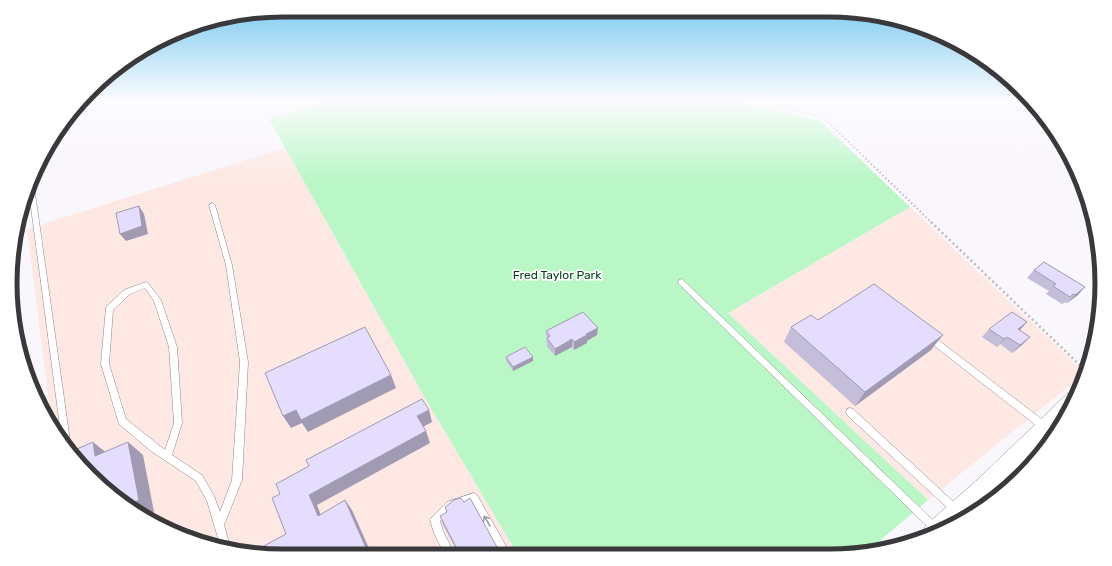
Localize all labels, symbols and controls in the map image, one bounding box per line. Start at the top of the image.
park label: Fred Taylor Park [513,268,602,282]
one-way arrow [482,515,490,527]

